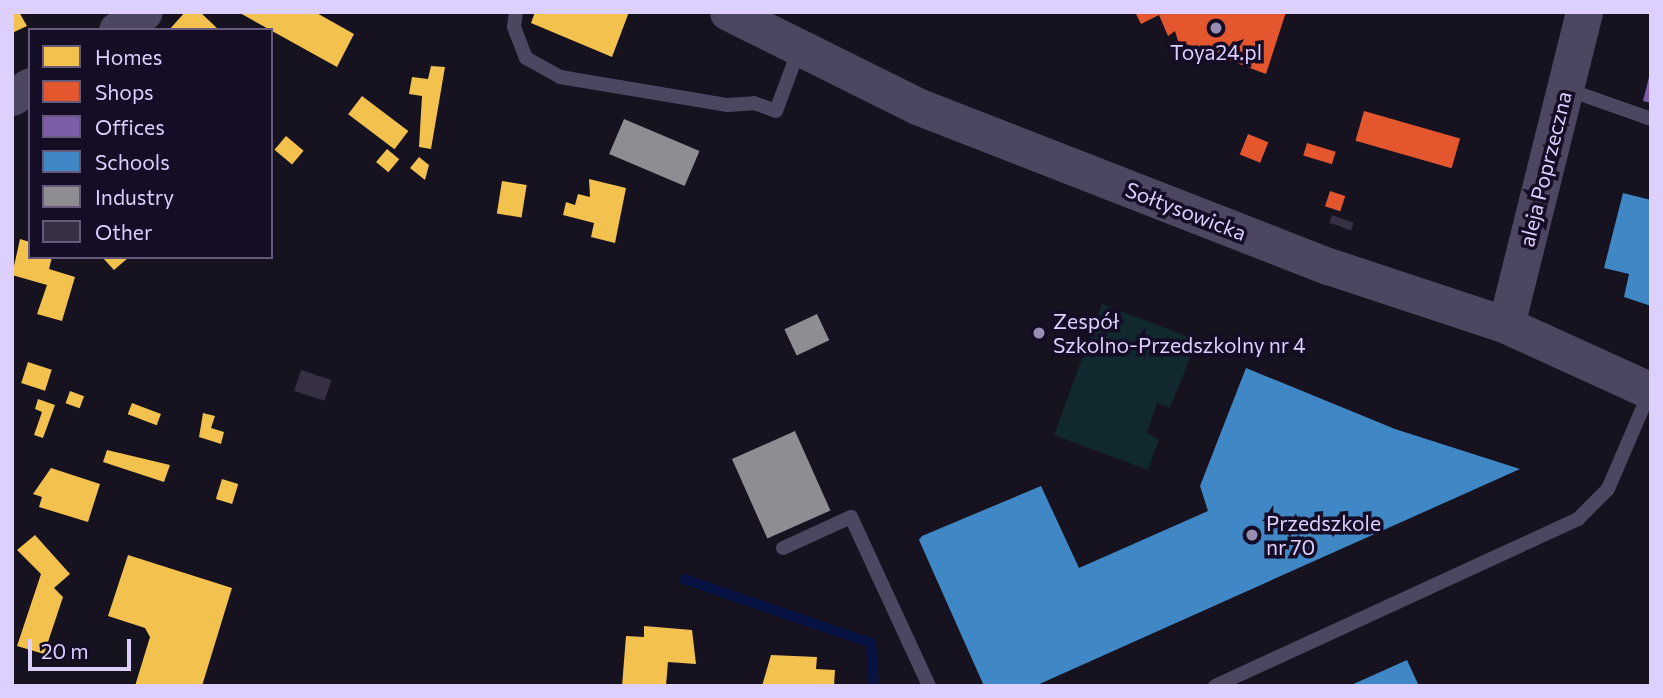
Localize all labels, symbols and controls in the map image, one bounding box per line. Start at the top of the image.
marker: Toya24.pl [1208,20,1224,36]
legend [28,28,273,259]
place label: Toya24.pl [1170,39,1262,65]
text: Homes [95,44,162,69]
text: Shops [95,79,154,104]
street label: aleja Poprzeczna [1514,89,1576,249]
text: Offices [95,114,165,139]
text: Schools [95,149,170,174]
street label: Sołtysowicka [1122,176,1250,246]
text: Industry [95,184,174,209]
text: Other [95,219,152,244]
place label: Zespół Szkolno-Przedszkolny nr 4 [1053,308,1306,358]
marker: Zespół Szkolno-Przedszkolny nr 4 [1031,325,1047,341]
place label: Przedszkole nr 70 [1266,510,1381,560]
marker: Przedszkole nr 70 [1244,527,1260,543]
scale bar [32,624,135,668]
text: 20 m [41,638,89,663]

